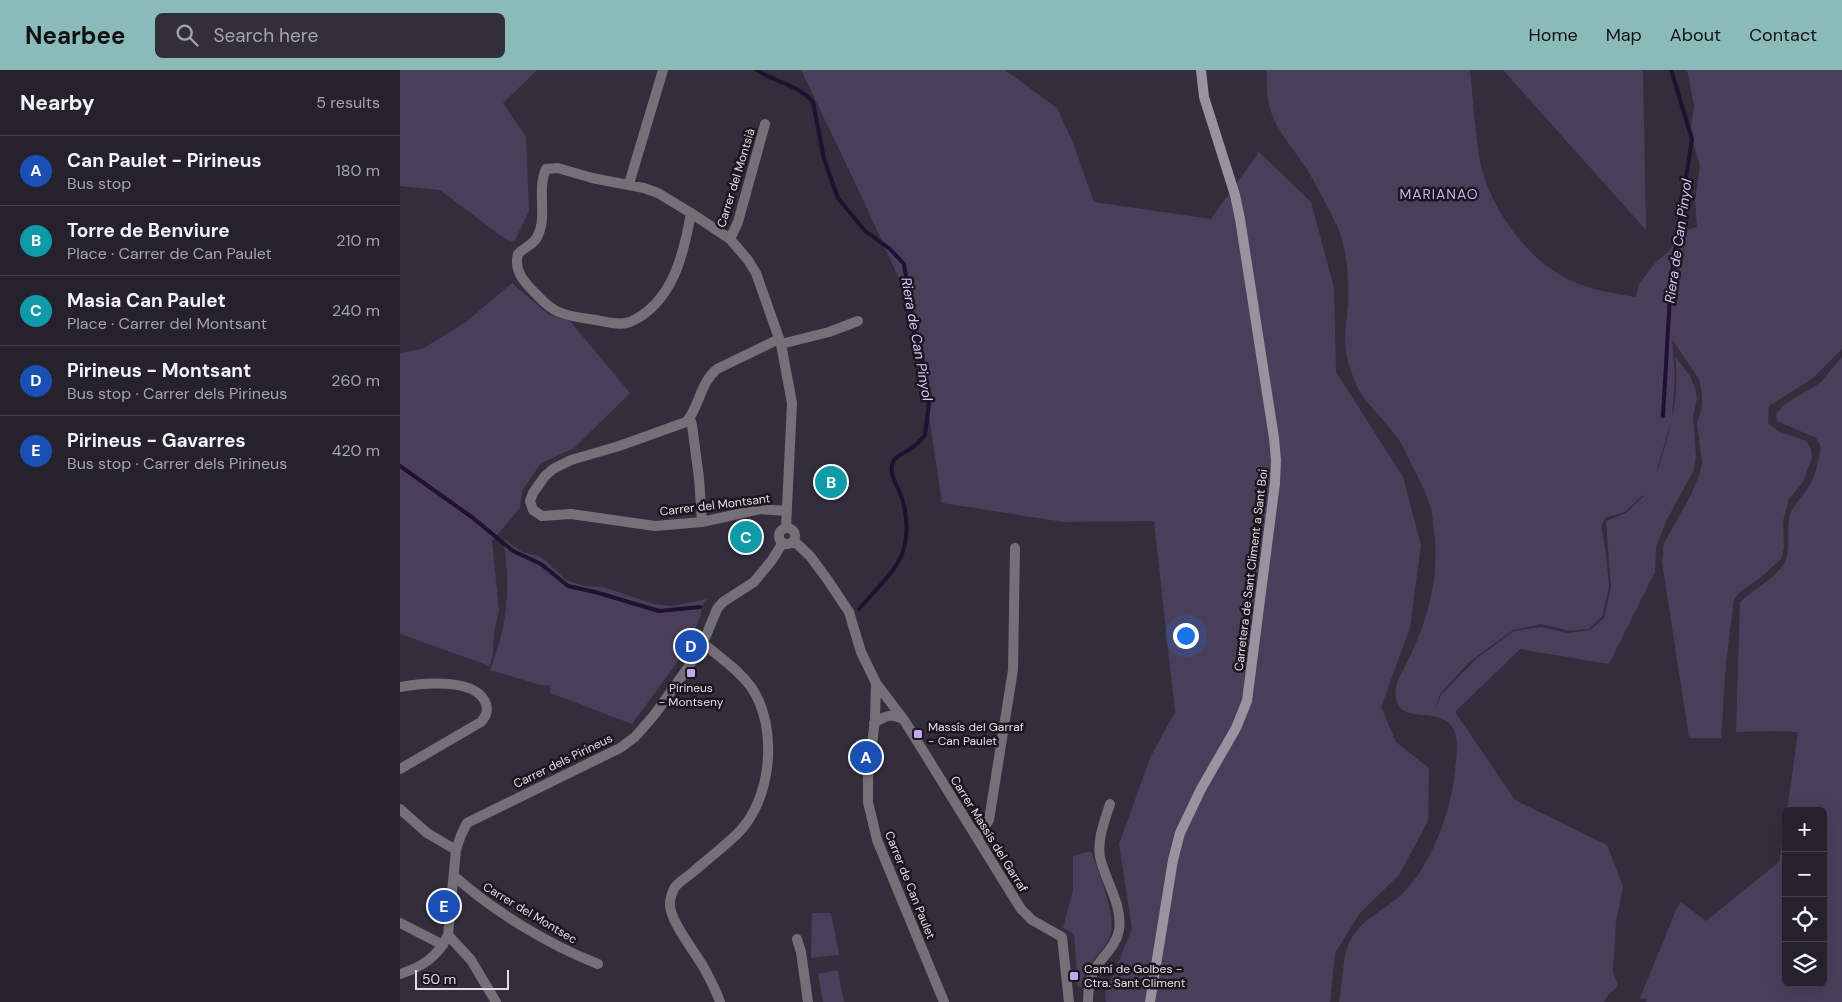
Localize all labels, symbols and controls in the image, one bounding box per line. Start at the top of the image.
search box [155,13,505,58]
text: Nearbee [25,20,125,51]
icon: search [173,21,201,49]
text: Search here [213,23,318,48]
text: Home [1528,23,1578,47]
text: Map [1606,23,1642,47]
text: About [1670,23,1721,47]
text: Contact [1749,23,1817,47]
text: Nearby [20,89,94,117]
text: 5 results [316,92,380,113]
street label: Carrer del Montsià [713,127,759,229]
text: Can Paulet - Pirineus [67,148,262,173]
text: A [30,160,42,181]
text: 180 m [336,160,380,181]
text: Bus stop [67,173,131,194]
water label: Riera de Can Pinyol [1660,177,1696,304]
district label: MARIANAO [1399,185,1479,203]
text: Torre de Benviure [67,218,230,243]
text: B [31,230,41,251]
text: 210 m [336,230,380,251]
text: Place · Carrer de Can Paulet [67,243,272,264]
water label: Riera de Can Pinyol [897,276,937,403]
text: Masia Can Paulet [67,288,226,313]
text: C [30,300,42,321]
text: 240 m [332,300,380,321]
text: Place · Carrer del Montsant [67,313,267,334]
text: Pirineus - Montsant [67,358,251,383]
text: D [30,370,42,391]
text: 260 m [331,370,380,391]
text: Bus stop · Carrer dels Pirineus [67,383,287,404]
text: Pirineus - Gavarres [67,428,246,453]
text: E [31,440,41,461]
text: 420 m [332,440,380,461]
text: Bus stop · Carrer dels Pirineus [67,453,287,474]
pin: B [815,463,847,501]
street label: Carretera de Sant Climent a Sant Boi [1231,468,1271,672]
street label: Carrer del Montsant [659,490,772,520]
pin: C [730,518,762,556]
your location [1173,623,1199,649]
pin: D [675,627,707,665]
marker: Pirineus - Montseny [685,667,697,679]
place label: Pirineus - Montseny [659,680,724,710]
place label: Massís del Garraf - Can Paulet [928,719,1024,749]
marker: Massís del Garraf - Can Paulet [912,728,924,740]
street label: Carrer dels Pirineus [511,730,615,792]
pin: A [850,738,882,776]
street label: Carrer Massís del Garraf [947,773,1031,895]
map controls [1782,807,1827,987]
button: + [1782,807,1827,852]
street label: Carrer de Can Paulet [881,829,939,942]
button: − [1782,852,1827,897]
street label: Carrer del Montsec [480,879,580,947]
pin: E [428,887,460,925]
button: locate [1782,897,1827,942]
button: layers [1782,942,1827,987]
place label: Camí de Golbes - Ctra. Sant Climent [1084,961,1186,991]
scale bar [415,967,509,990]
text: 50 m [422,970,456,988]
marker: Camí de Golbes - Ctra. Sant Climent [1068,970,1080,982]

